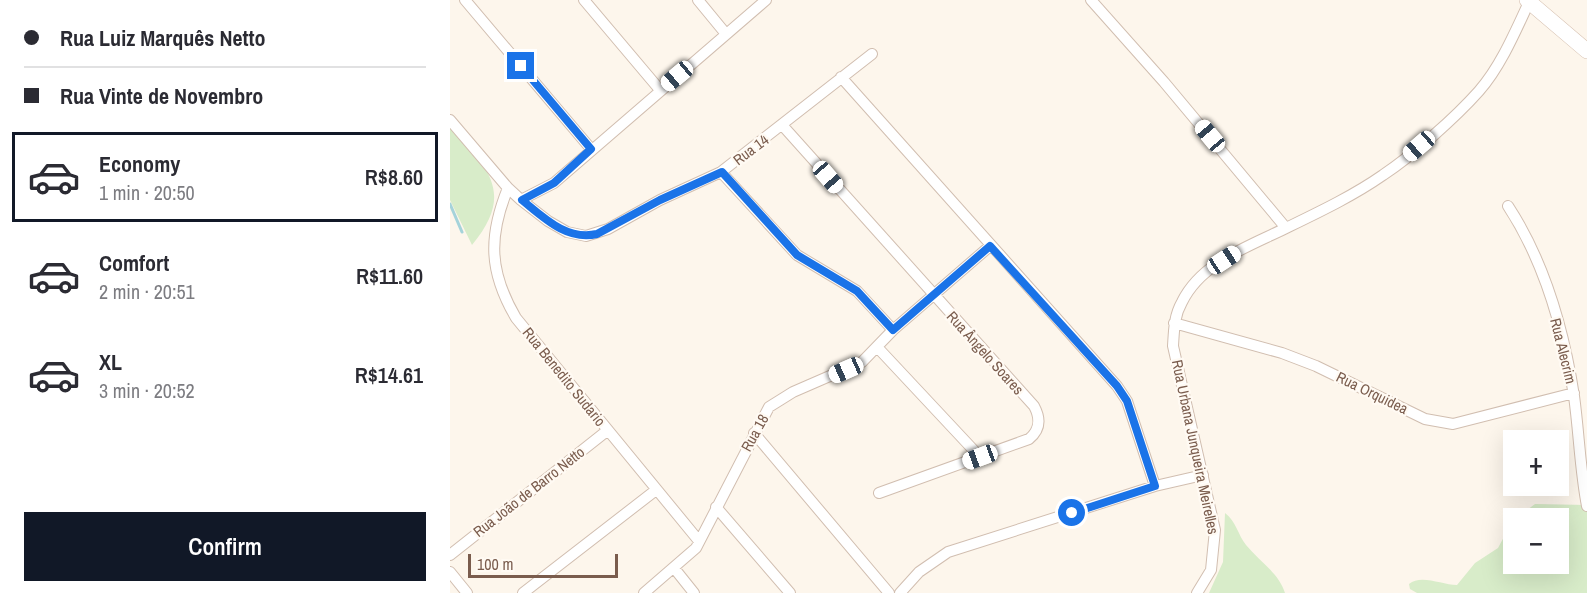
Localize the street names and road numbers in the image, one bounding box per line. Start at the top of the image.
street label: Rua 14 [729,129,773,170]
street label: Rua Ângelo Soares [942,306,1029,399]
street label: Rua Alecrim [1545,316,1582,386]
street label: Rua Benedito Sudario [518,323,611,431]
street label: Rua Urbana Junqueira Meirelles [1167,358,1224,536]
street label: Rua Orquidea [1333,366,1412,419]
street label: Rua 18 [736,410,773,455]
street label: Rua João de Barro Netto [469,441,589,542]

